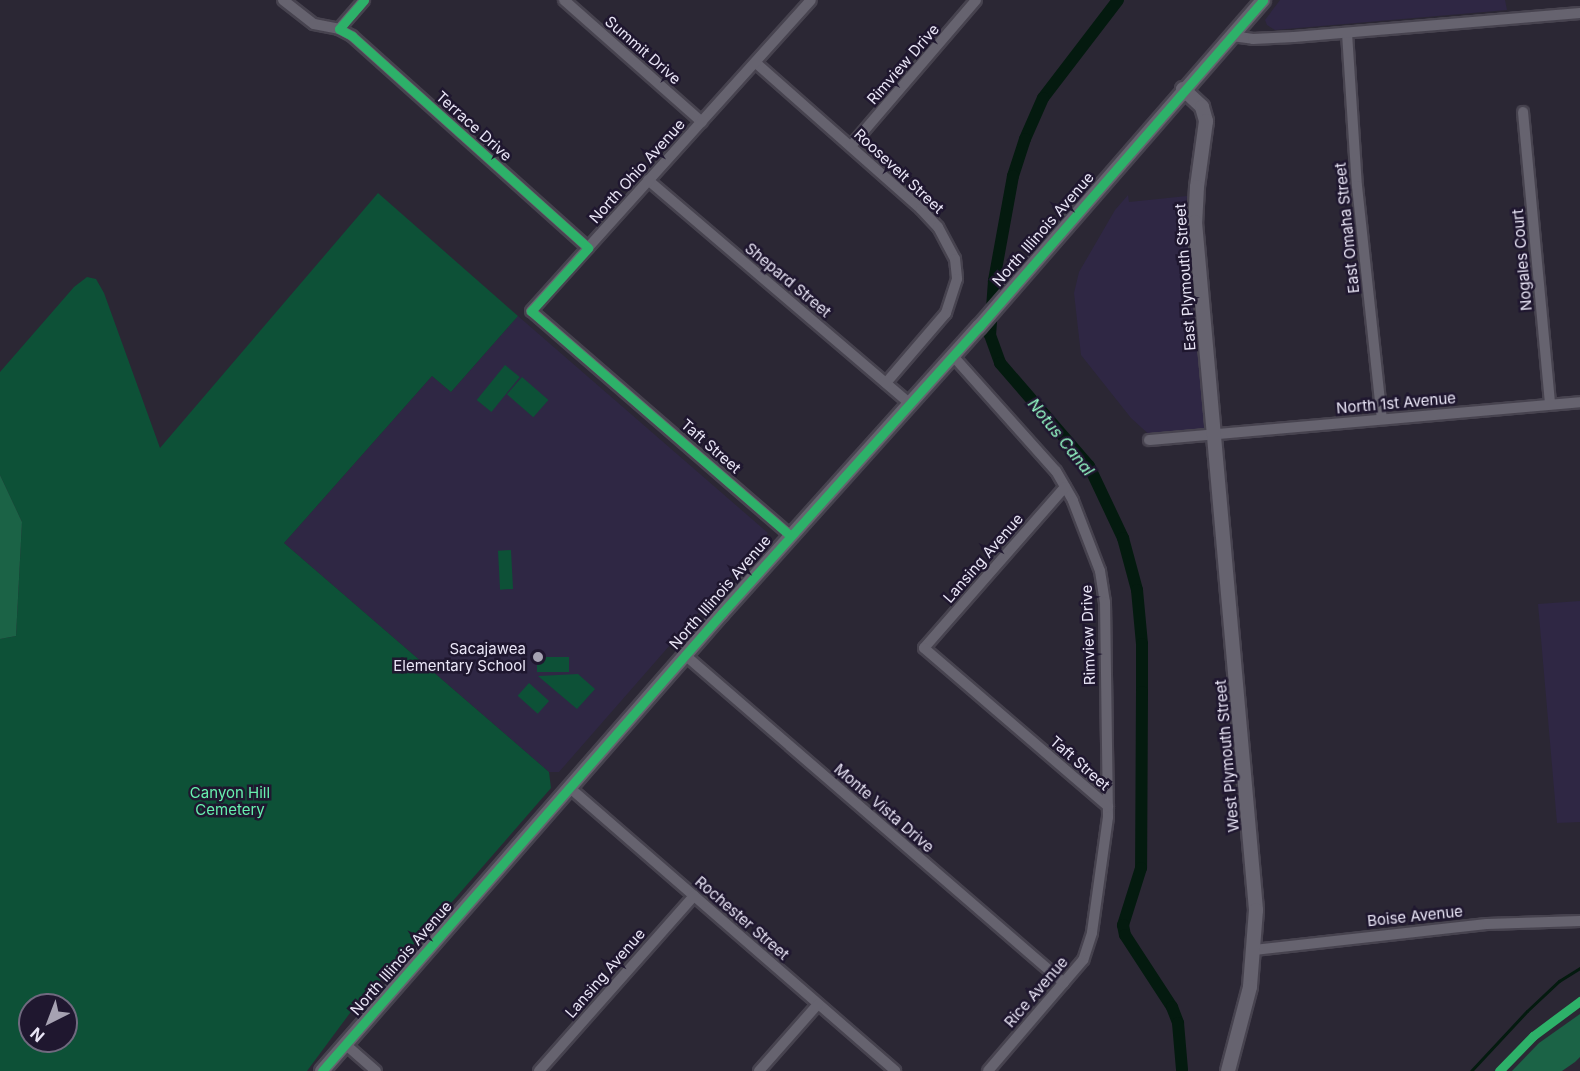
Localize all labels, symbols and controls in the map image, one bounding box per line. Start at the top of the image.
street label: Summit Drive [601,12,685,88]
street label: Rimview Drive [863,20,943,108]
street label: Terrace Drive [432,87,516,165]
street label: North Ohio Avenue [585,115,689,227]
street label: Roosevelt Street [850,125,948,217]
street label: East Omaha Street [1331,162,1363,294]
street label: North Illinois Avenue [989,168,1097,290]
street label: East Plymouth Street [1171,203,1199,351]
street label: Nogales Court [1509,208,1535,312]
street label: Shepard Street [742,239,834,321]
street label: North 1st Avenue [1335,389,1457,417]
water label: Notus Canal [1024,394,1098,480]
street label: Taft Street [677,415,745,477]
street label: Lansing Avenue [939,510,1027,606]
street label: North Illinois Avenue [666,531,774,653]
street label: Rimview Drive [1077,584,1099,686]
place label: Sacajawea Elementary School [393,639,526,674]
marker: Sacajawea Elementary School [531,650,545,664]
street label: West Plymouth Street [1211,679,1243,833]
street label: Taft Street [1046,732,1114,794]
street label: Monte Vista Drive [831,760,937,856]
park label: Canyon Hill Cemetery [190,783,270,818]
street label: Rochester Street [691,872,793,964]
street label: North Illinois Avenue [347,897,455,1019]
street label: Boise Avenue [1366,902,1464,930]
street label: Lansing Avenue [561,925,649,1021]
street label: Rice Avenue [1001,953,1071,1031]
north arrow [18,993,78,1053]
text: N [26,1023,49,1046]

